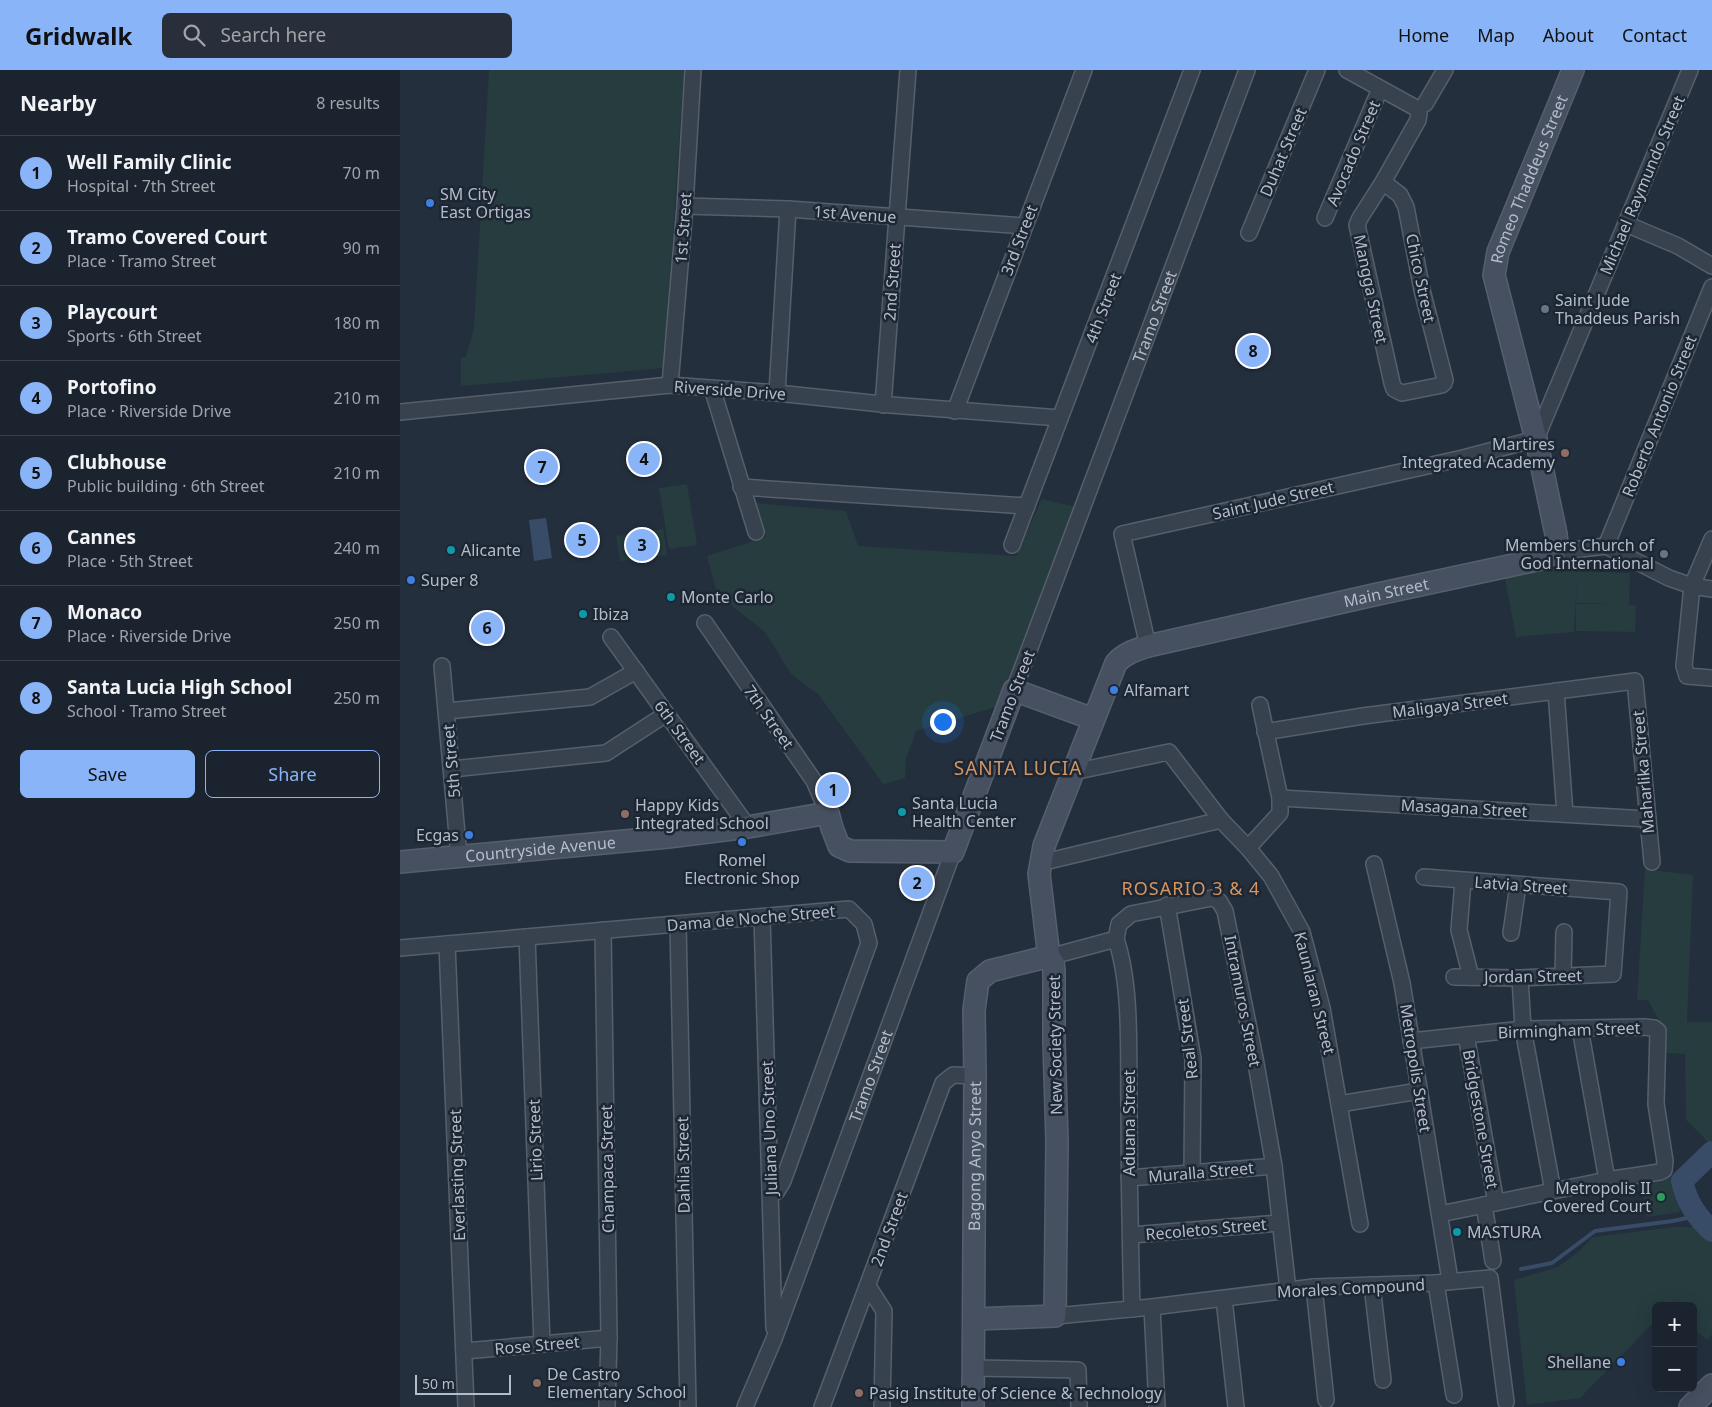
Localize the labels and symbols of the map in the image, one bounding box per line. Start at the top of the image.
street label: Romeo Thaddeus Street [1485,91,1573,265]
street label: Michael Raymundo Street [1594,92,1690,278]
street label: Avocado Street [1321,96,1385,209]
street label: Duhat Street [1254,104,1312,200]
place label: SM City East Ortigas [440,183,531,223]
street label: 1st Street [670,191,696,264]
marker: SM City East Ortigas [424,197,436,209]
street label: 1st Avenue [813,200,897,228]
street label: 3rd Street [995,201,1043,279]
street label: Mangga Street [1349,232,1393,346]
street label: Chico Street [1401,232,1441,325]
street label: 2nd Street [878,242,906,322]
street label: Tramo Street [1127,267,1182,366]
street label: 4th Street [1080,269,1127,346]
place label: Saint Jude Thaddeus Parish [1555,289,1680,329]
marker: Saint Jude Thaddeus Parish [1539,303,1551,315]
pin: 8 [1237,332,1269,370]
street label: Roberto Antonio Street [1616,332,1702,500]
street label: Riverside Drive [673,375,787,405]
place label: Martires Integrated Academy [1402,433,1556,473]
pin: 4 [628,440,660,478]
marker: Martires Integrated Academy [1559,447,1571,459]
pin: 7 [526,448,558,486]
street label: Saint Jude Street [1210,475,1336,525]
pin: 5 [566,521,598,559]
pin: 3 [626,526,658,564]
place label: Members Church of God International [1505,534,1655,574]
place label: Alicante [461,539,521,561]
marker: Alicante [445,544,457,556]
marker: Members Church of God International [1658,548,1670,560]
place label: Super 8 [421,569,478,591]
street label: Main Street [1341,572,1431,612]
marker: Super 8 [405,574,417,586]
place label: Monte Carlo [681,586,774,608]
marker: Monte Carlo [665,591,677,603]
place label: Ibiza [593,603,629,625]
marker: Ibiza [577,608,589,620]
pin: 6 [471,609,503,647]
street label: Tramo Street [984,647,1040,745]
place label: Alfamart [1124,679,1189,701]
street label: 7th Street [739,681,799,754]
marker: Alfamart [1108,684,1120,696]
street label: Maligaya Street [1391,687,1509,723]
street label: 6th Street [649,696,711,768]
your location [930,709,956,735]
street label: Maharlika Street [1627,709,1659,835]
street label: 5th Street [437,723,465,799]
district label: SANTA LUCIA [954,755,1082,781]
pin: 1 [817,771,849,809]
place label: Santa Lucia Health Center [912,792,1017,832]
place label: Happy Kids Integrated School [635,794,769,834]
street label: Masagana Street [1400,794,1528,822]
marker: Santa Lucia Health Center [896,806,908,818]
marker: Happy Kids Integrated School [619,808,631,820]
place label: Ecgas [416,824,459,846]
marker: Ecgas [463,829,475,841]
street label: Countryside Avenue [464,831,617,867]
marker: Romel Electronic Shop [736,836,748,848]
place label: Romel Electronic Shop [684,849,800,889]
pin: 2 [901,864,933,902]
street label: Latvia Street [1474,871,1568,899]
district label: ROSARIO 3 & 4 [1122,876,1260,900]
street label: Dama de Noche Street [666,900,836,936]
street label: Kaunlaran Street [1289,929,1341,1057]
street label: Intramuros Street [1219,933,1267,1069]
street label: Jordan Street [1482,964,1582,988]
street label: New Society Street [1043,975,1067,1115]
street label: Real Street [1171,997,1203,1080]
street label: Metropolis Street [1395,1002,1437,1134]
street label: Birmingham Street [1497,1017,1641,1043]
street label: Tramo Street [844,1027,898,1125]
street label: Bridgestone Street [1458,1048,1504,1190]
street label: Juliana Uno Street [756,1060,782,1198]
street label: Aduana Street [1118,1069,1140,1176]
street label: Bagong Anyo Street [963,1081,986,1231]
street label: Lirio Street [523,1099,547,1181]
street label: Champaca Street [595,1104,619,1233]
street label: Everlasting Street [444,1108,470,1241]
street label: Dahlia Street [671,1116,695,1213]
street label: Muralla Street [1147,1156,1255,1188]
place label: Metropolis II Covered Court [1543,1177,1651,1217]
street label: 2nd Street [865,1189,913,1269]
marker: Metropolis II Covered Court [1655,1191,1667,1203]
street label: Recoletos Street [1145,1213,1268,1245]
place label: MASTURA [1467,1221,1542,1243]
marker: MASTURA [1451,1226,1463,1238]
street label: Morales Compound [1276,1273,1426,1303]
street label: Rose Street [494,1330,581,1360]
place label: Shellane [1547,1351,1611,1373]
marker: Shellane [1615,1356,1627,1368]
place label: De Castro Elementary School [547,1363,686,1403]
scale bar [415,1372,511,1395]
marker: De Castro Elementary School [531,1377,543,1389]
place label: Pasig Institute of Science & Technology [869,1382,1163,1404]
marker: Pasig Institute of Science & Technology [853,1387,865,1399]

